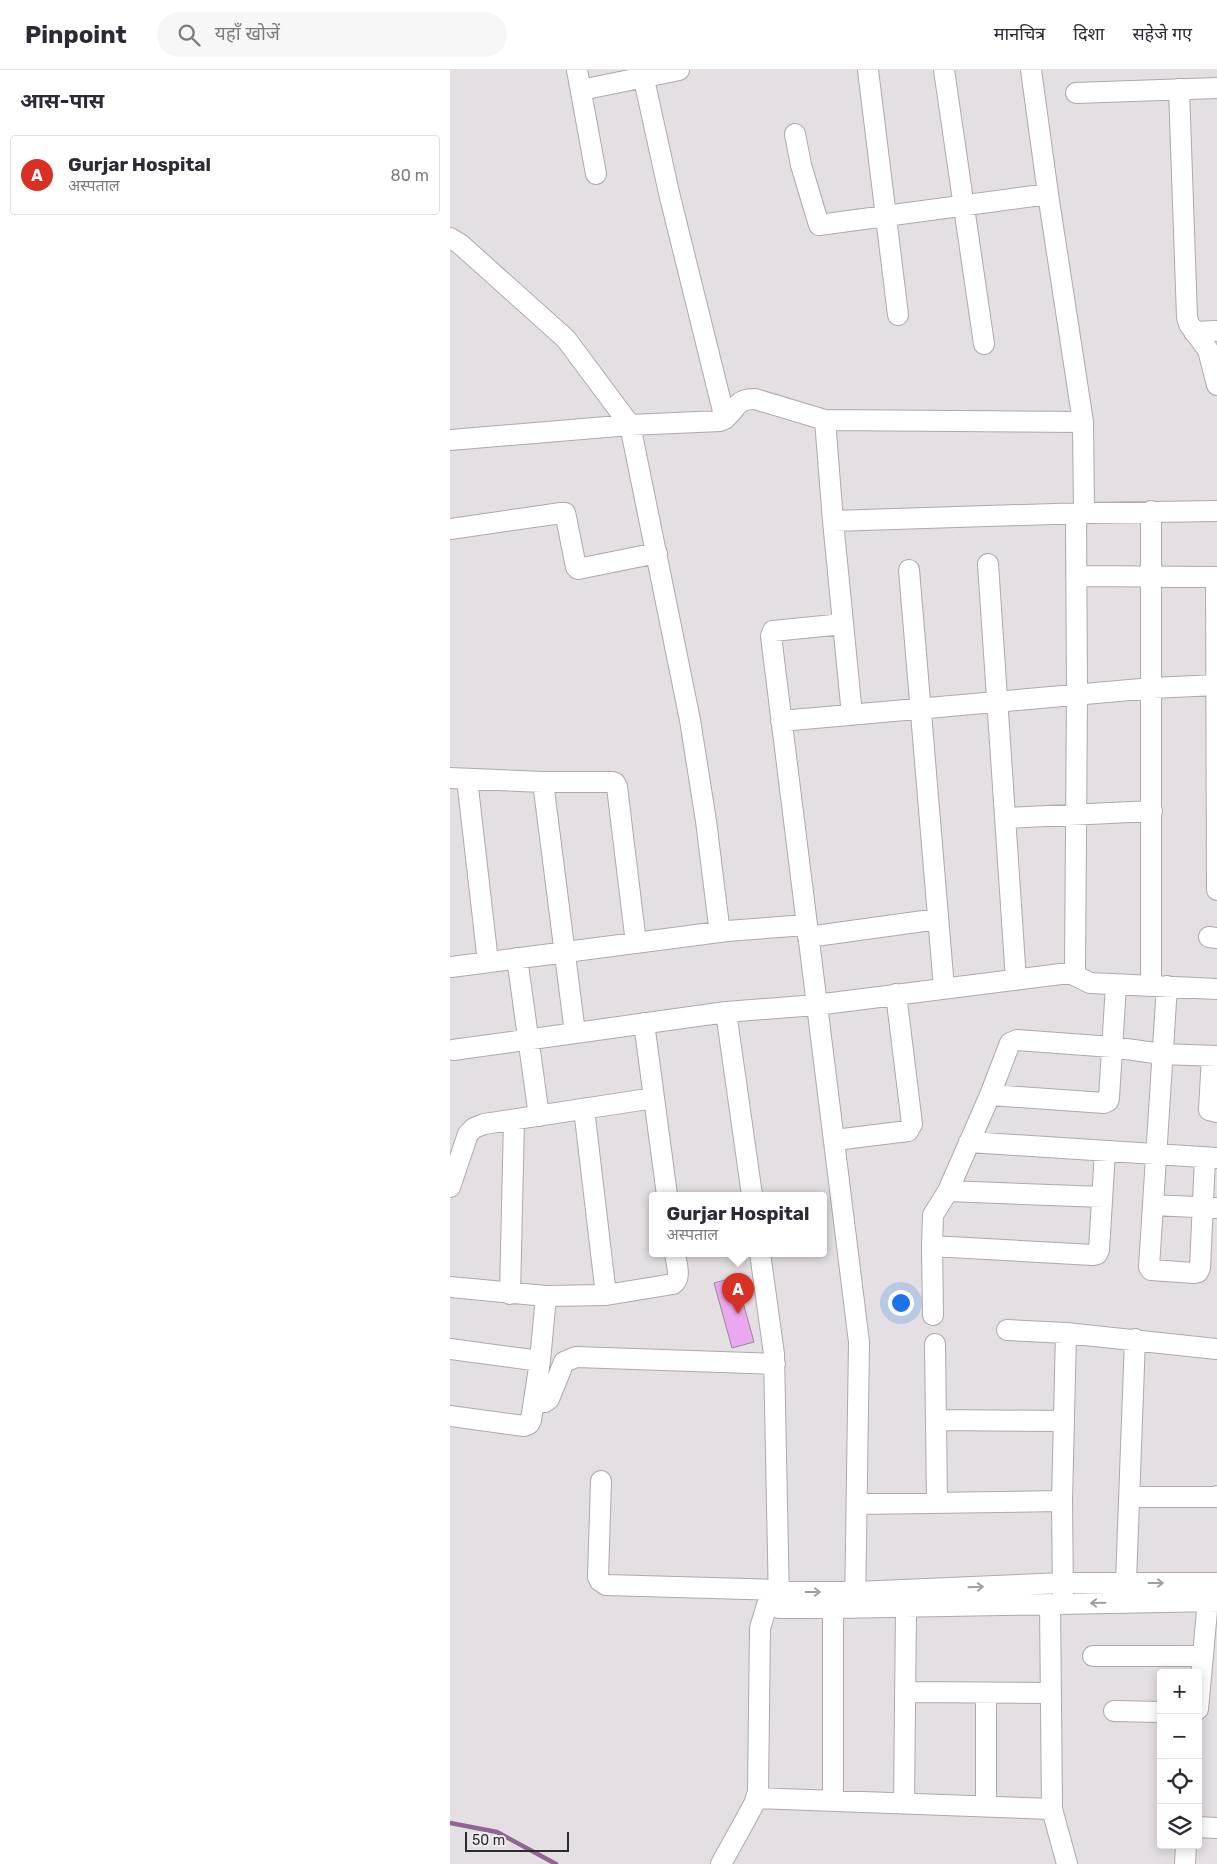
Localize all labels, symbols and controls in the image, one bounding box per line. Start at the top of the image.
search box [157,12,507,57]
text: Pinpoint [25,21,127,49]
icon: search [175,21,203,49]
text: यहाँ खोजें [215,22,280,45]
text: मानचित्र [994,23,1045,45]
text: दिशा [1073,23,1104,45]
text: सहेजे गए [1132,23,1192,45]
text: आस-पास [20,88,104,113]
text: Gurjar Hospital [68,153,211,176]
text: A [31,166,43,185]
text: 80 m [391,166,429,185]
text: अस्पताल [68,176,120,195]
popup [649,1192,827,1257]
text: Gurjar Hospital [667,1202,809,1225]
text: अस्पताल [667,1225,718,1244]
pin: A [722,1273,754,1314]
your location [888,1290,914,1316]
one-way arrow [1147,1578,1163,1587]
one-way arrow [967,1583,983,1592]
one-way arrow [804,1587,821,1597]
one-way arrow [1091,1598,1107,1608]
map controls [1157,1669,1202,1849]
button: + [1157,1669,1202,1714]
button: − [1157,1714,1202,1759]
button: locate [1157,1759,1202,1804]
button: layers [1157,1804,1202,1849]
scale bar [465,1829,569,1852]
text: 50 m [472,1832,505,1849]

